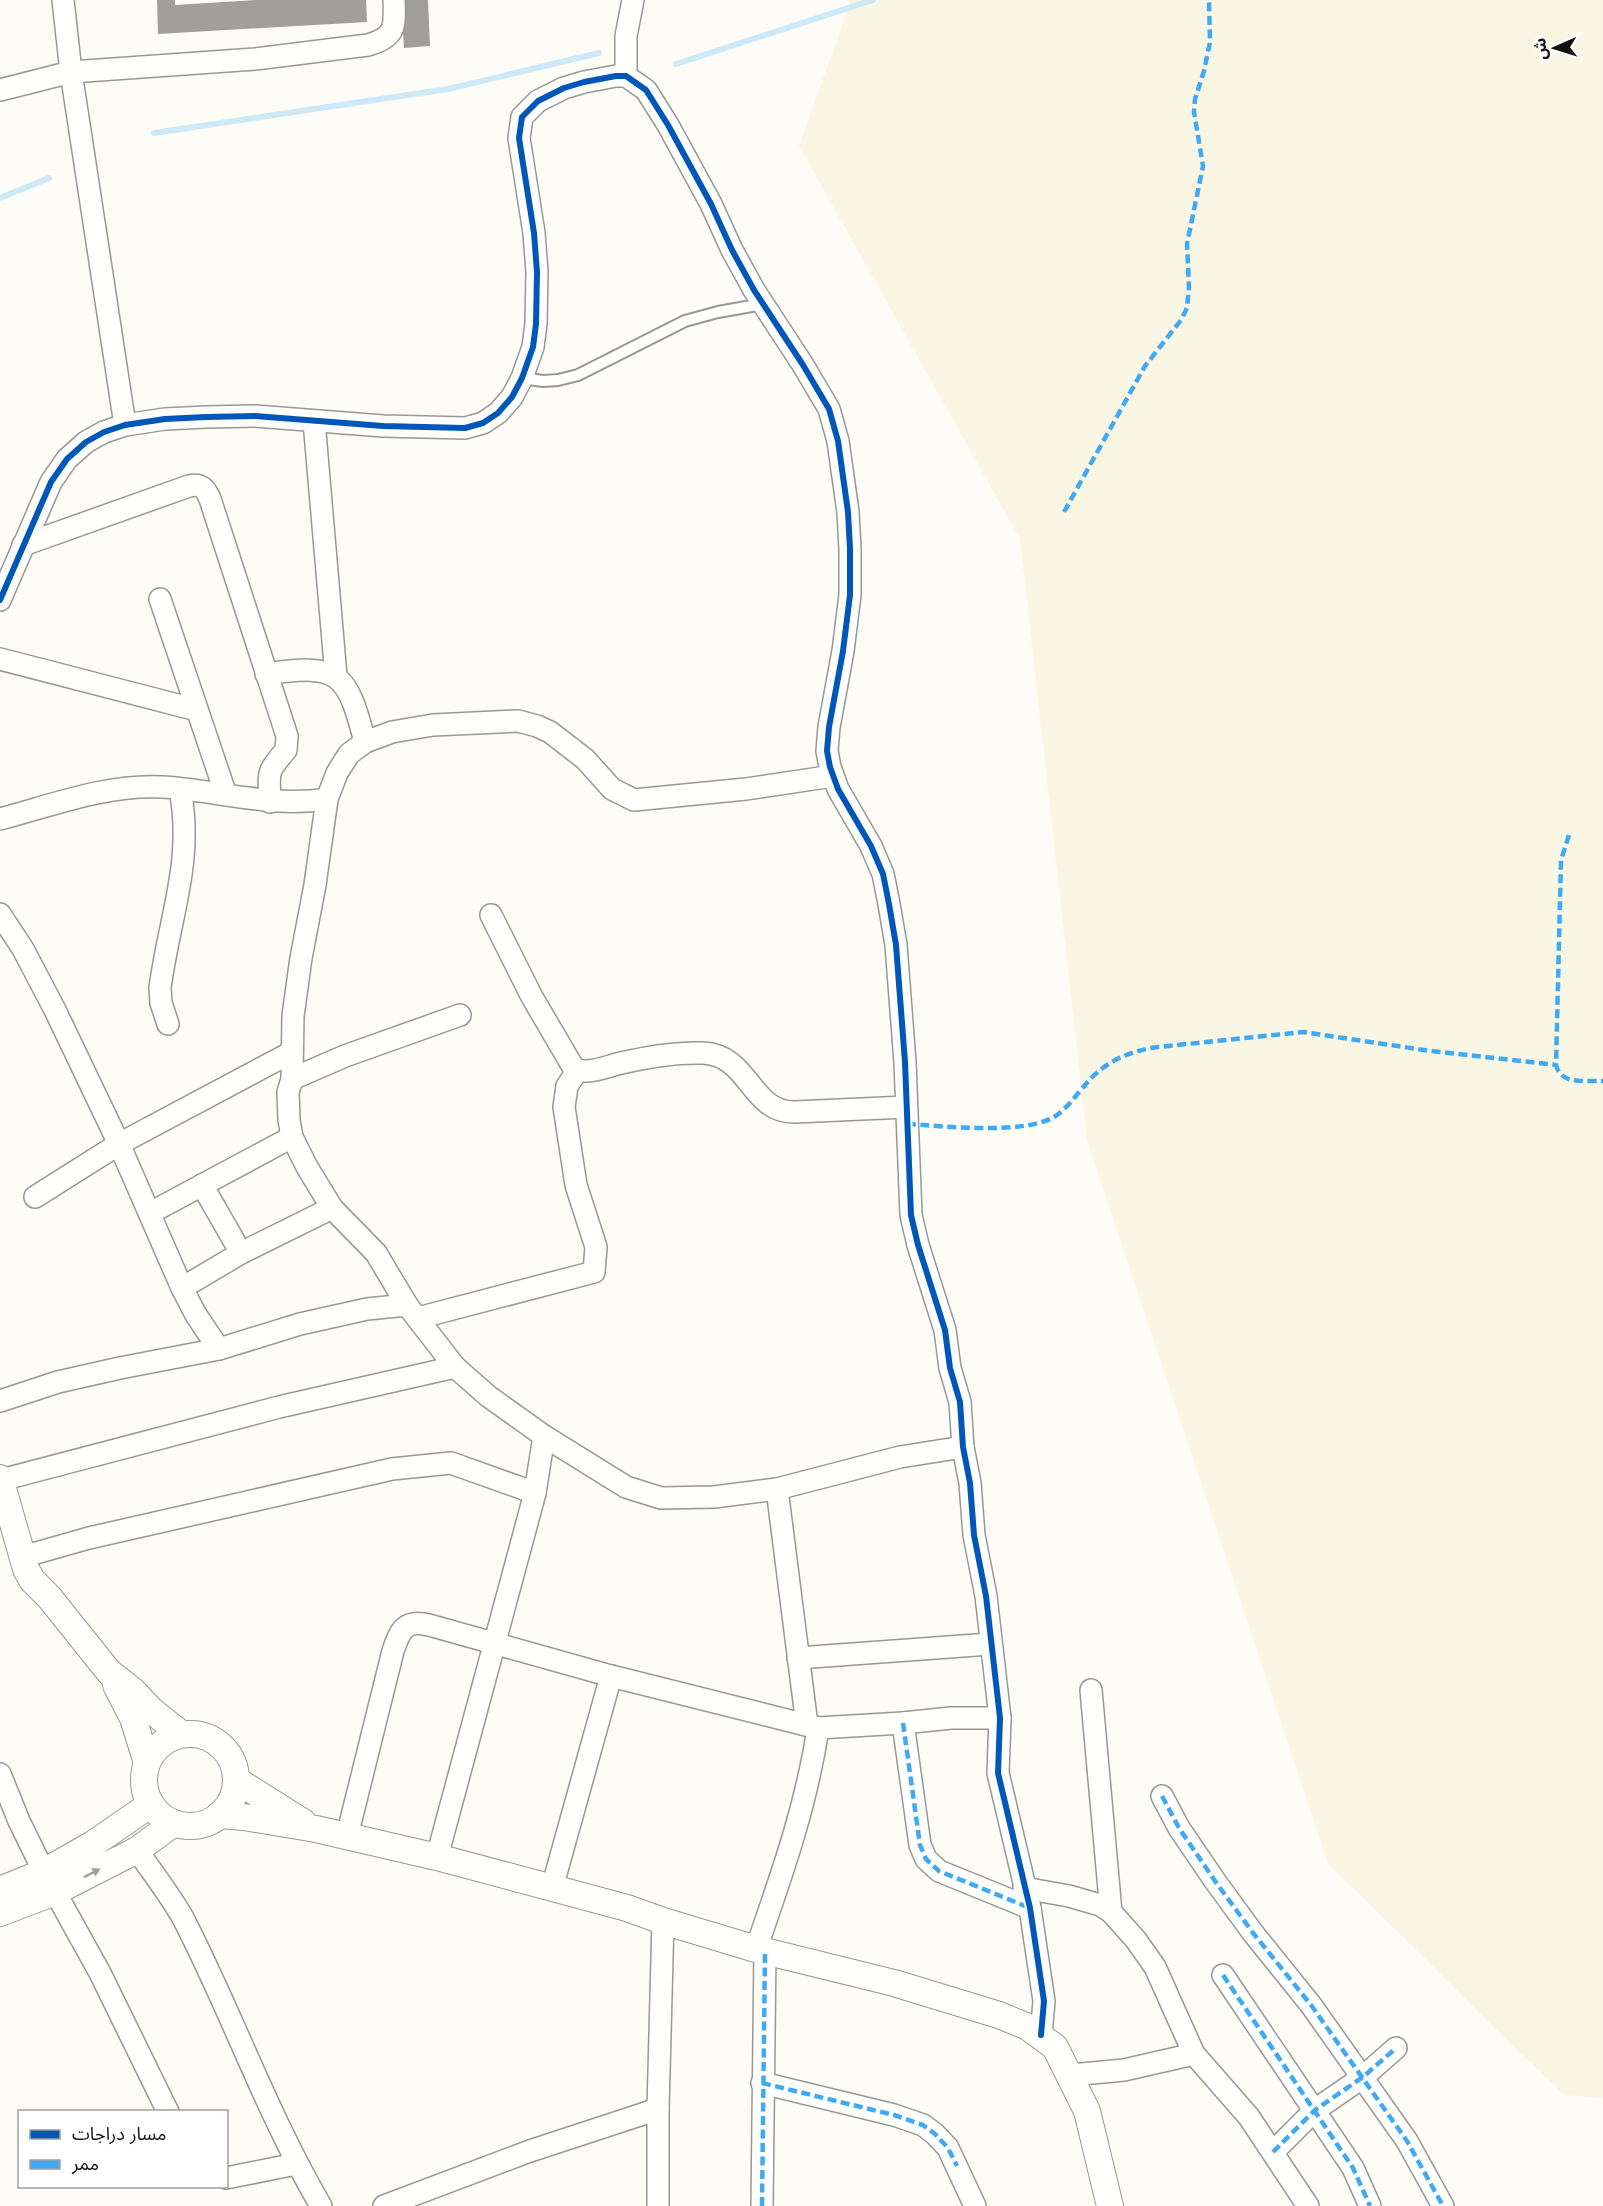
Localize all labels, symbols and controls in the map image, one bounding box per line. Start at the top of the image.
north arrow [1525,18,1585,78]
text: ش [1529,37,1551,60]
one-way arrow [84,1868,101,1878]
legend [18,2110,228,2188]
text: مسار دراجات [72,2123,167,2145]
text: ممر [71,2153,99,2175]

